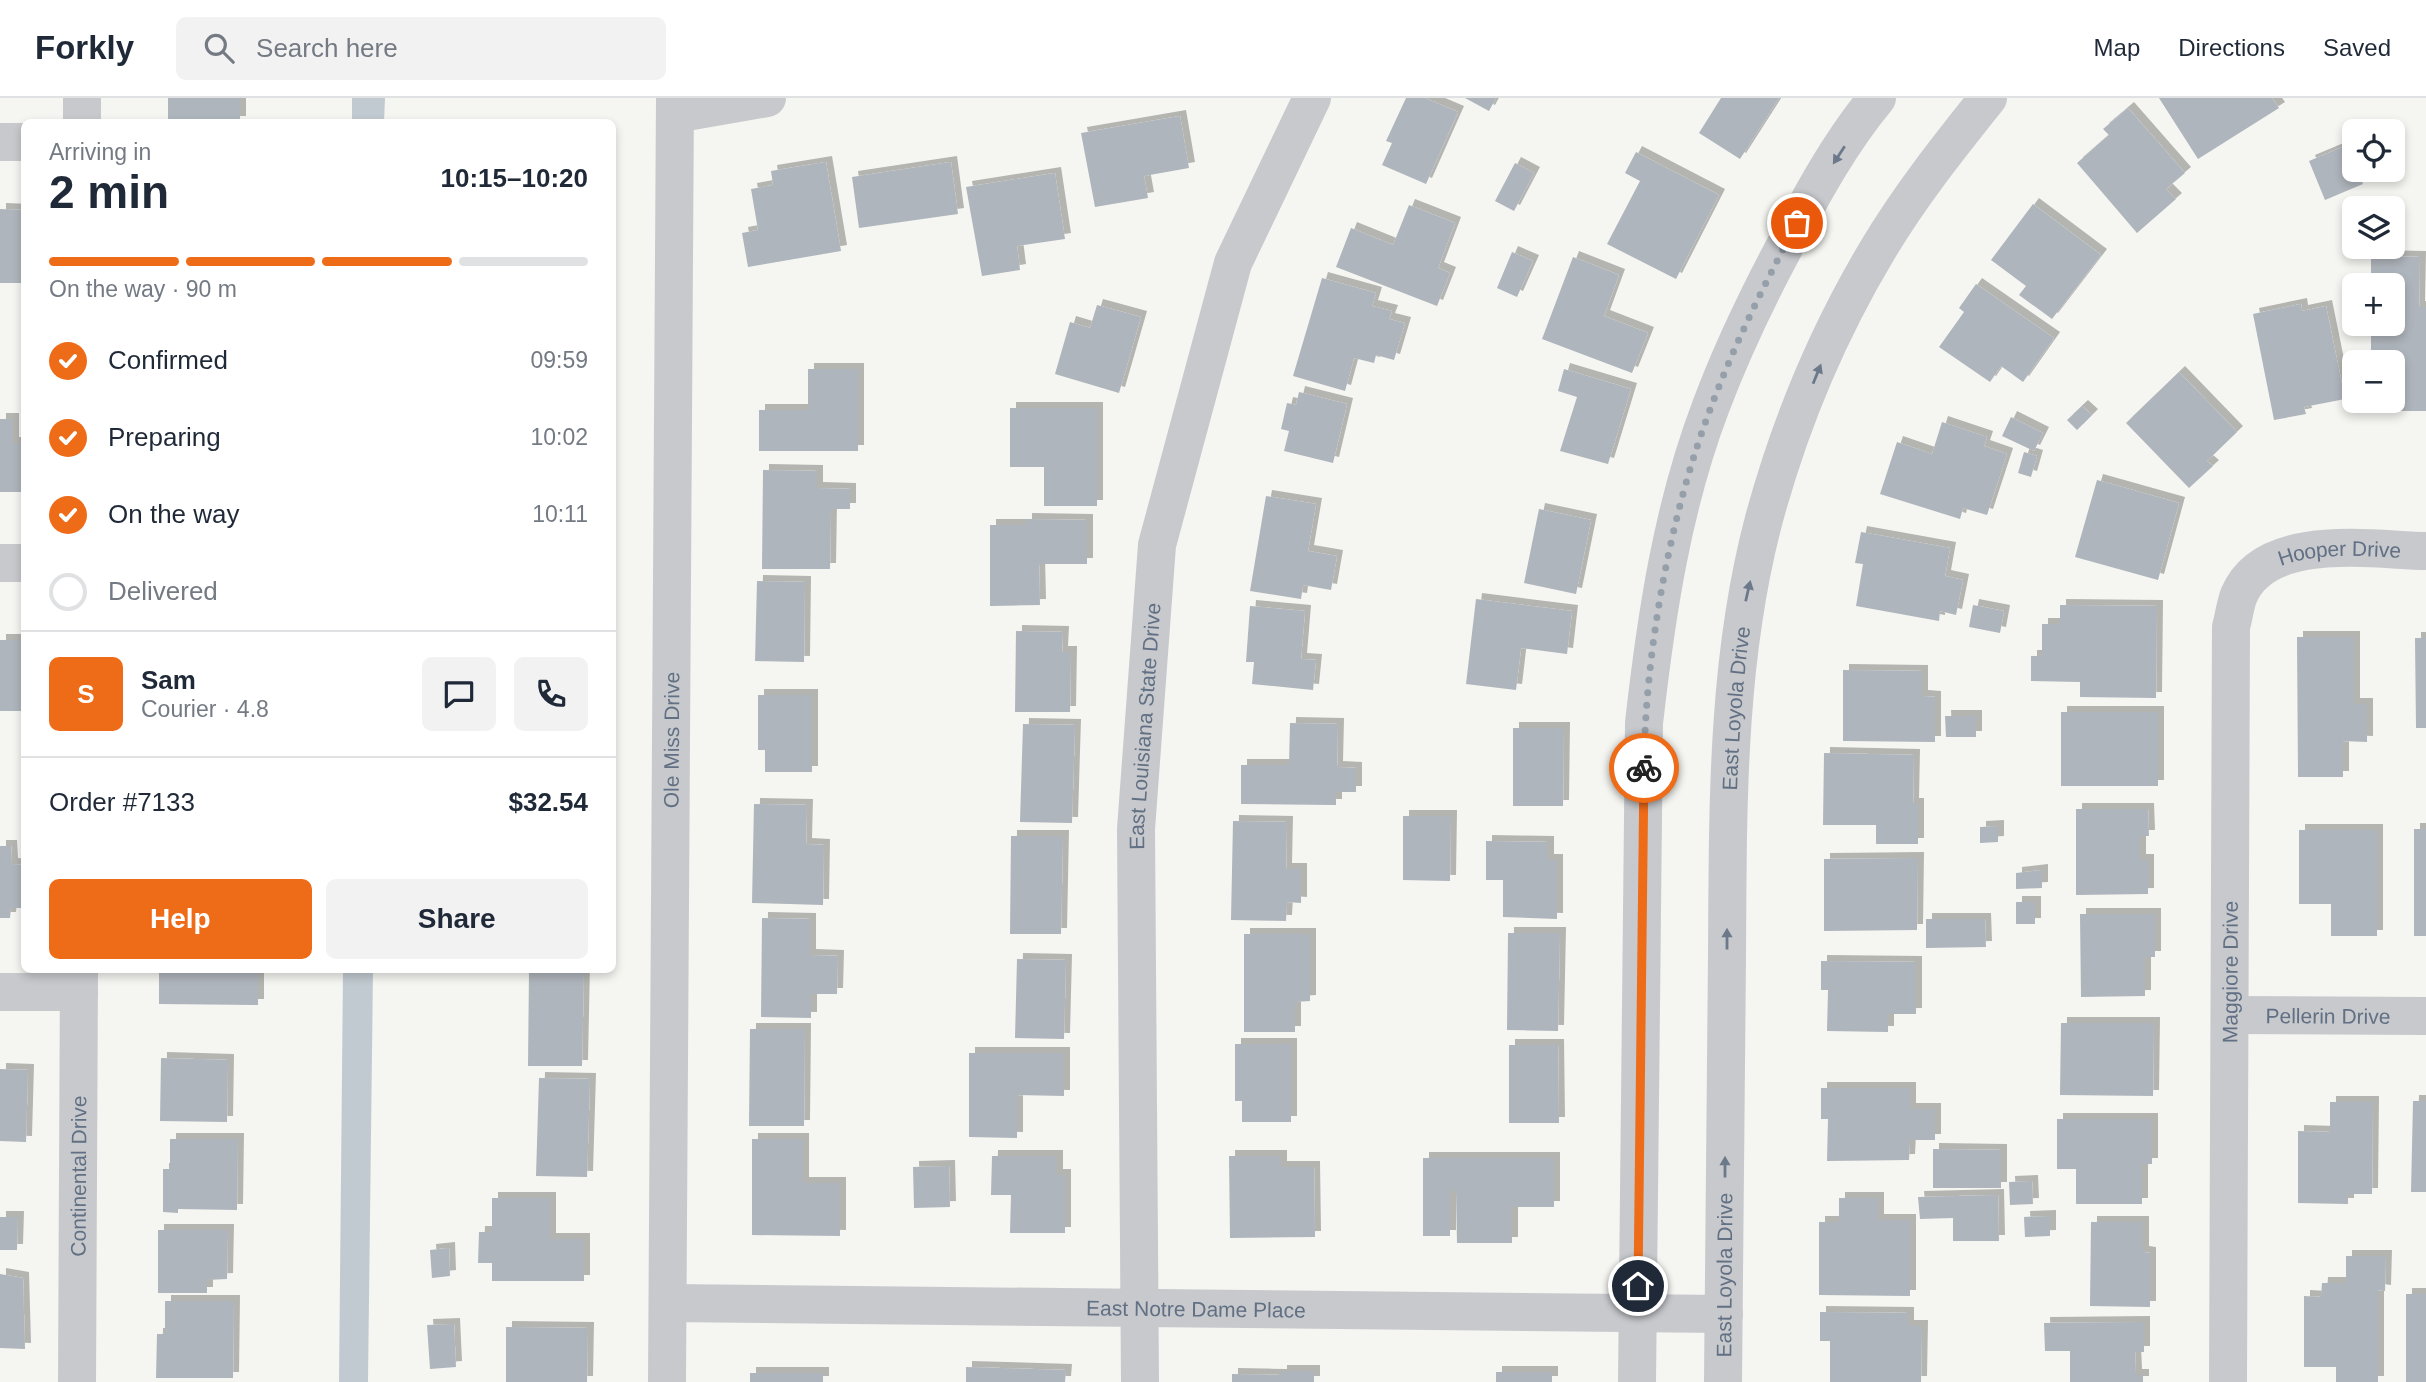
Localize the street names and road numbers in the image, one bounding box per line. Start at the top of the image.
street label: Hooper Drive [2275,536,2402,569]
street label: East Louisiana State Drive [1124,602,1164,850]
street label: East Loyola Drive [1718,625,1754,791]
street label: Ole Miss Drive [659,672,683,808]
street label: Maggiore Drive [2218,901,2241,1043]
street label: Pellerin Drive [2265,1004,2391,1027]
street label: Continental Drive [66,1095,90,1257]
street label: East Loyola Drive [1712,1193,1736,1357]
street label: East Notre Dame Place [1086,1296,1306,1321]

